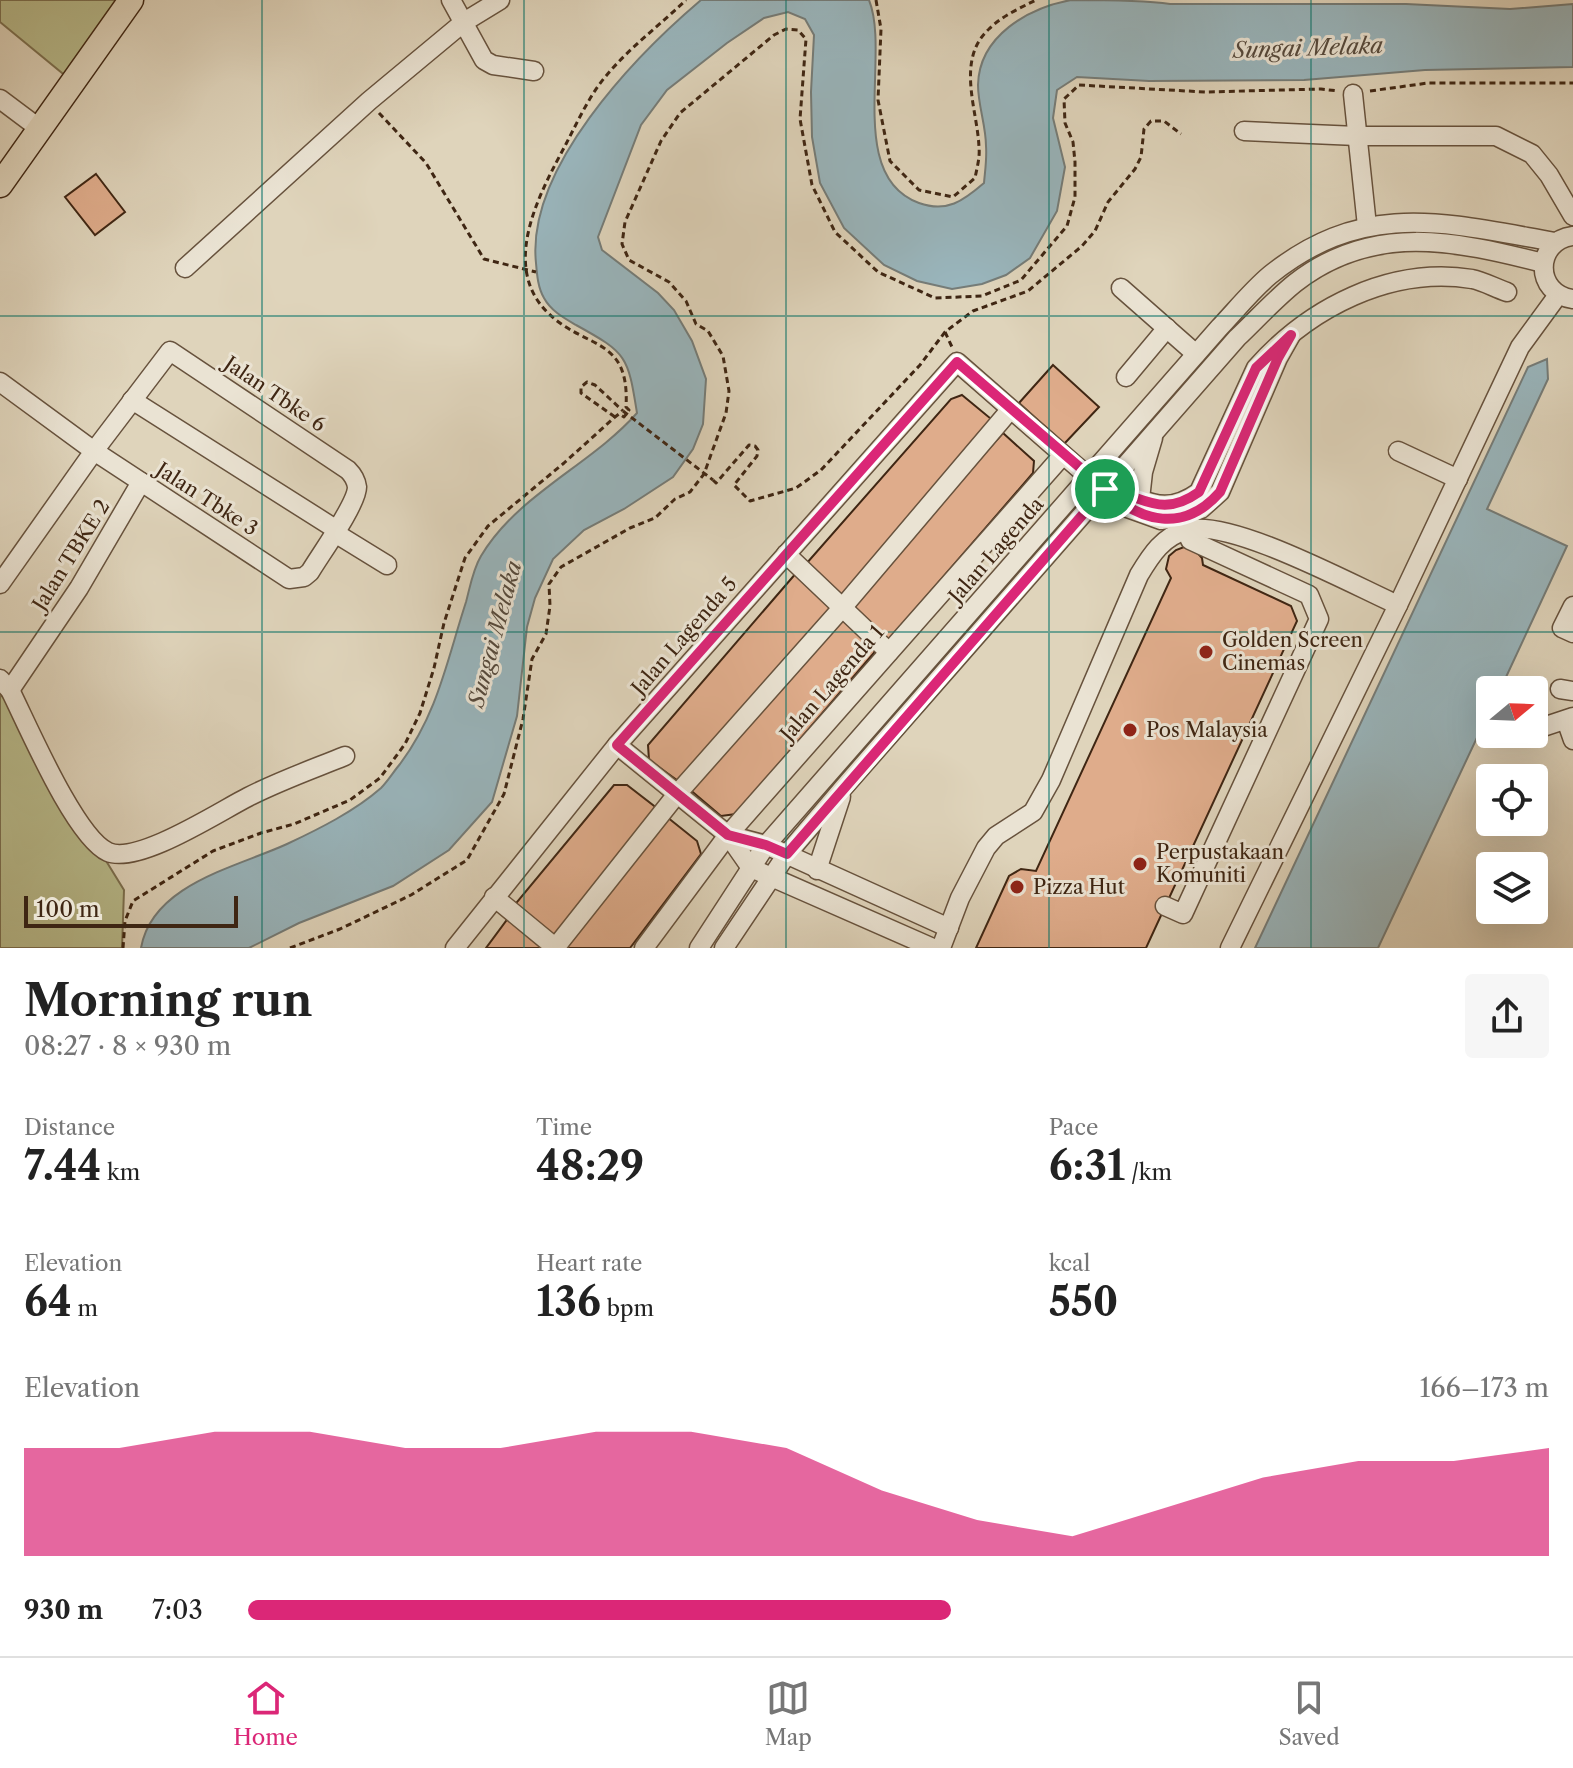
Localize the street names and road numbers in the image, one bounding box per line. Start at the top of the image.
street label: Jalan Tbke 6 [217,350,330,437]
street label: Jalan Tbke 3 [149,456,262,541]
street label: Jalan Lagenda [942,492,1049,610]
street label: Jalan TBKE 2 [26,495,115,617]
street label: Jalan Lagenda 5 [624,572,742,702]
street label: Jalan Lagenda 1 [773,620,889,748]

